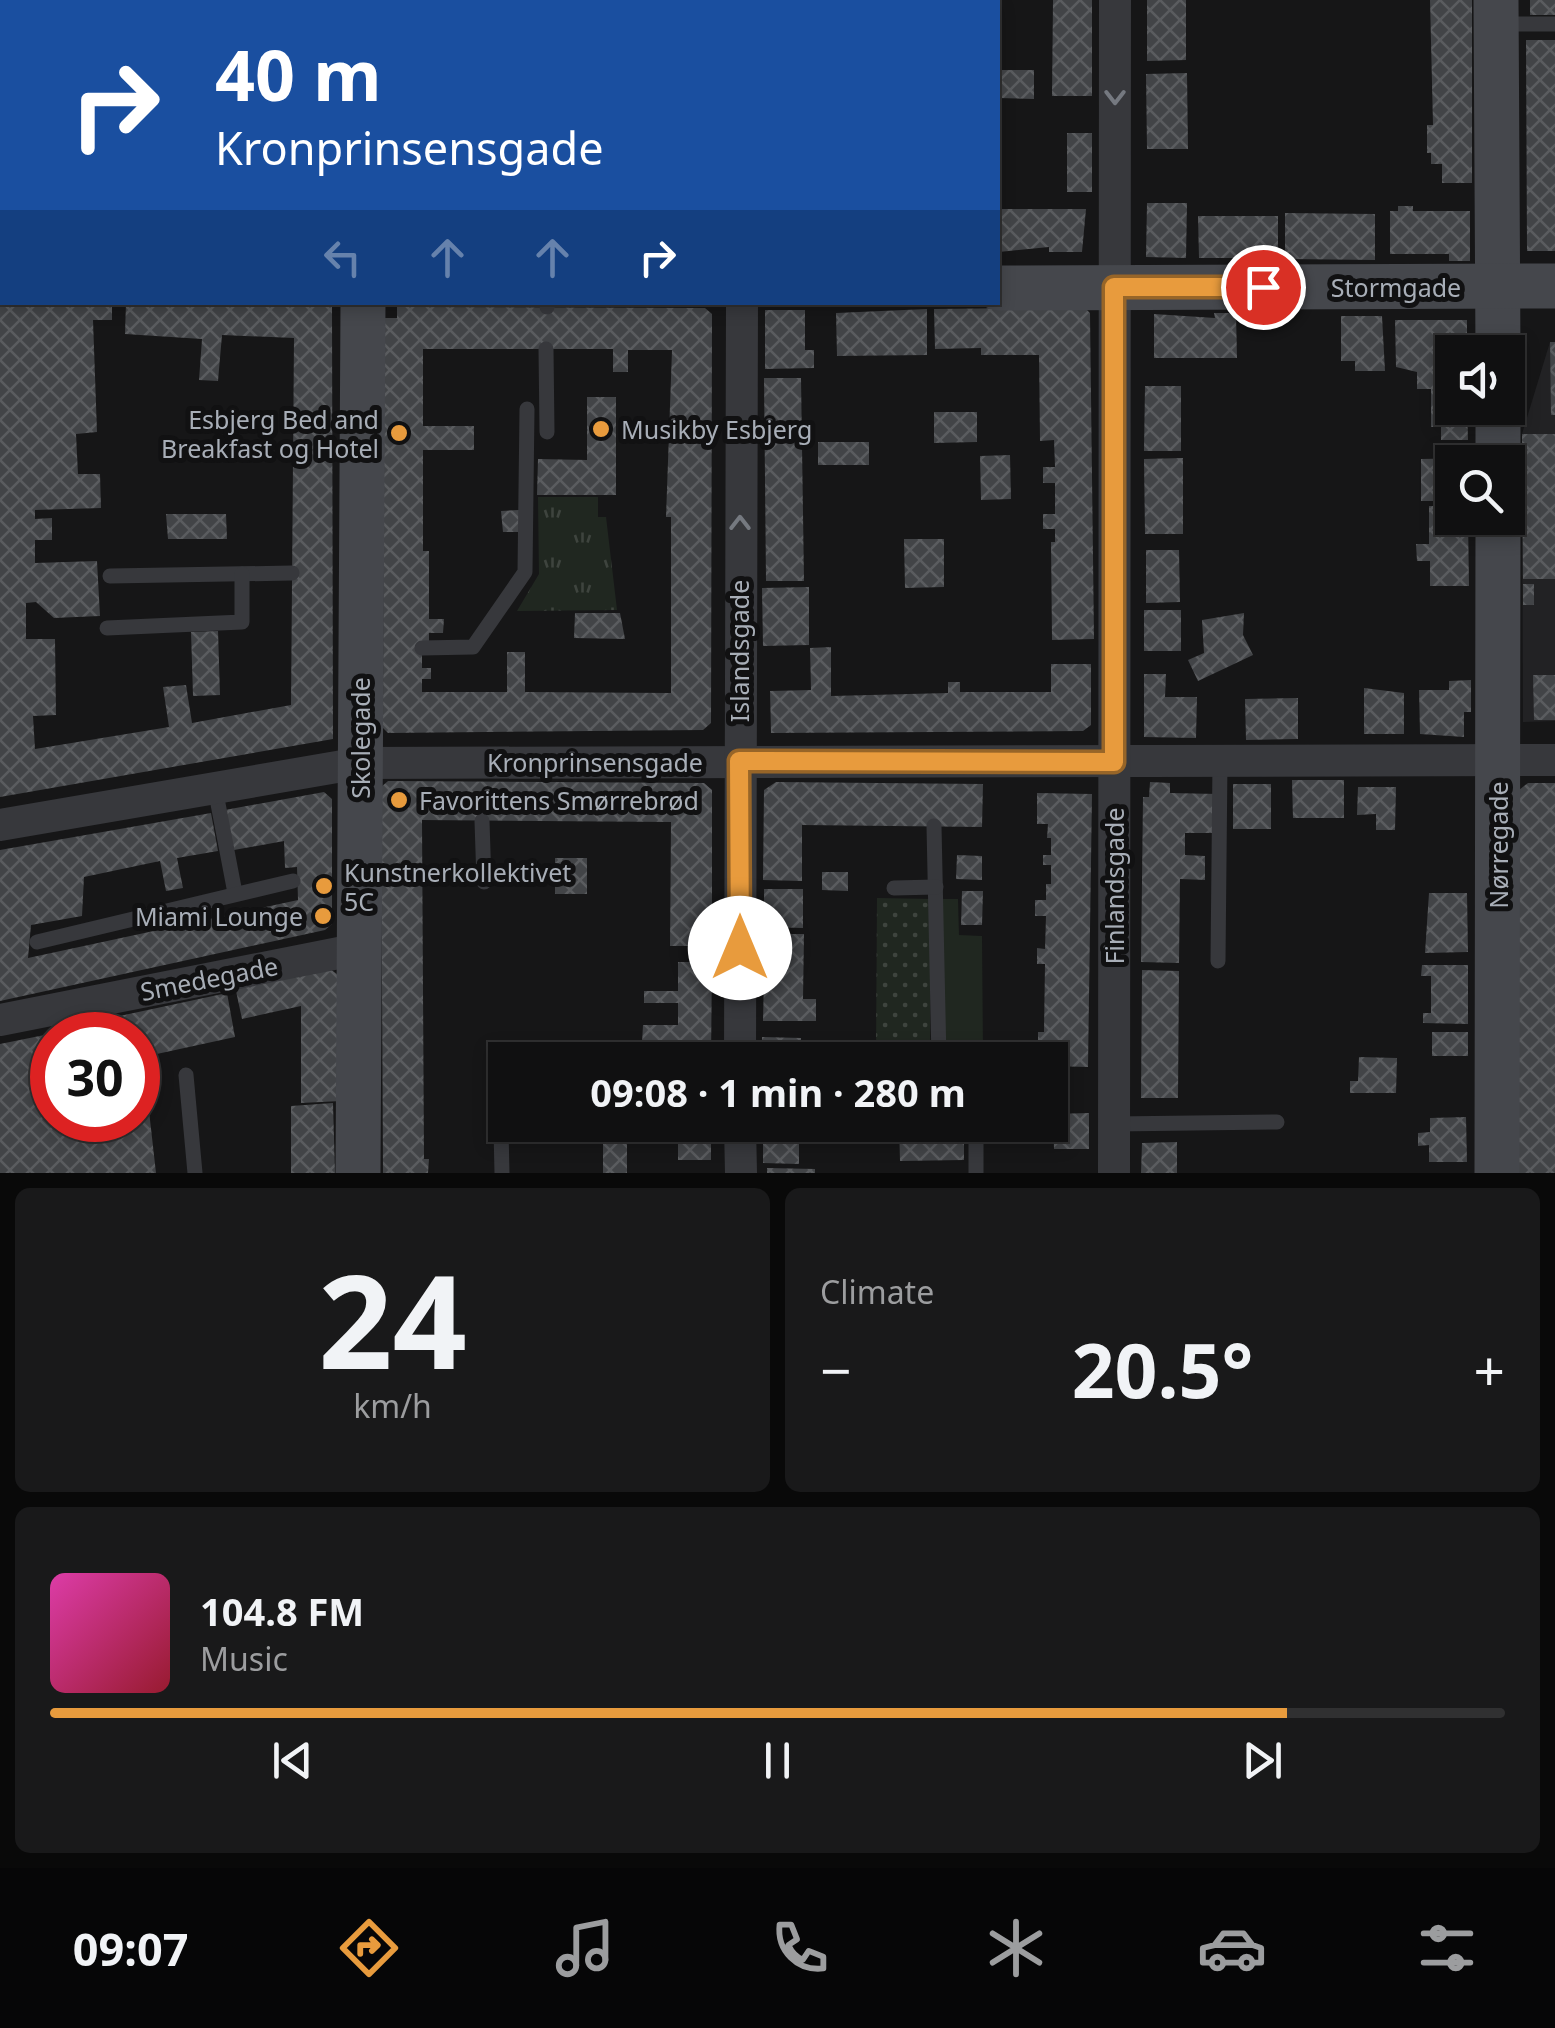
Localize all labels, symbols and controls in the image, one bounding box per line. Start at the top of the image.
text: 40 m [215,26,382,122]
icon: right [50,40,180,170]
one-way arrow [1104,90,1126,106]
text: Kronprinsensgade [215,117,604,178]
icon: left [315,230,370,285]
icon: ahead [420,230,475,285]
icon: ahead [525,230,580,285]
icon: right [630,230,685,285]
pin [1221,245,1306,330]
icon: arrive [1236,260,1291,315]
street label: Stormgade [1331,270,1461,304]
map controls [1435,335,1525,535]
button: sound [1435,335,1525,425]
place label: Esbjerg Bed and Breakfast og Hotel [161,402,379,465]
place label: Musikby Esbjerg [621,412,812,446]
marker: Musikby Esbjerg [590,418,612,440]
marker: Esbjerg Bed and Breakfast og Hotel [388,422,410,444]
button: search [1435,445,1525,535]
one-way arrow [729,515,751,530]
street label: Islandsgade [722,580,756,722]
street label: Skolegade [343,677,377,799]
street label: Kronprinsensgade [487,745,703,779]
street label: Nørregade [1481,781,1515,909]
place label: Favorittens Smørrebrød [419,783,699,817]
marker: Favorittens Smørrebrød [388,789,410,811]
street label: Finlandsgade [1097,807,1131,965]
place label: Kunstnerkollektivet 5C [344,855,571,918]
marker: Kunstnerkollektivet 5C [313,875,335,897]
position arrow [688,896,792,1000]
place label: Miami Lounge [135,899,303,933]
marker: Miami Lounge [312,905,334,927]
street label: Smedegade [137,948,281,1008]
speed limit sign: 30 [30,1012,160,1142]
text: 09:08 · 1 min · 280 m [590,1066,966,1118]
text: 24 [318,1230,467,1407]
text: Climate [820,1270,934,1313]
text: 20.5° [1072,1318,1253,1420]
text: − [820,1332,851,1407]
text: + [1474,1332,1505,1407]
text: km/h [353,1384,432,1427]
text: 104.8 FM [200,1585,364,1637]
text: Music [200,1637,288,1680]
icon: previous [265,1733,320,1788]
icon: pause [750,1733,805,1788]
icon: next [1235,1733,1290,1788]
icon: directions [334,1913,404,1983]
icon: music [550,1913,620,1983]
icon: phone [765,1913,835,1983]
icon: climate [981,1913,1051,1983]
icon: car [1197,1913,1267,1983]
icon: filters [1412,1913,1482,1983]
text: 09:07 [73,1918,188,1979]

